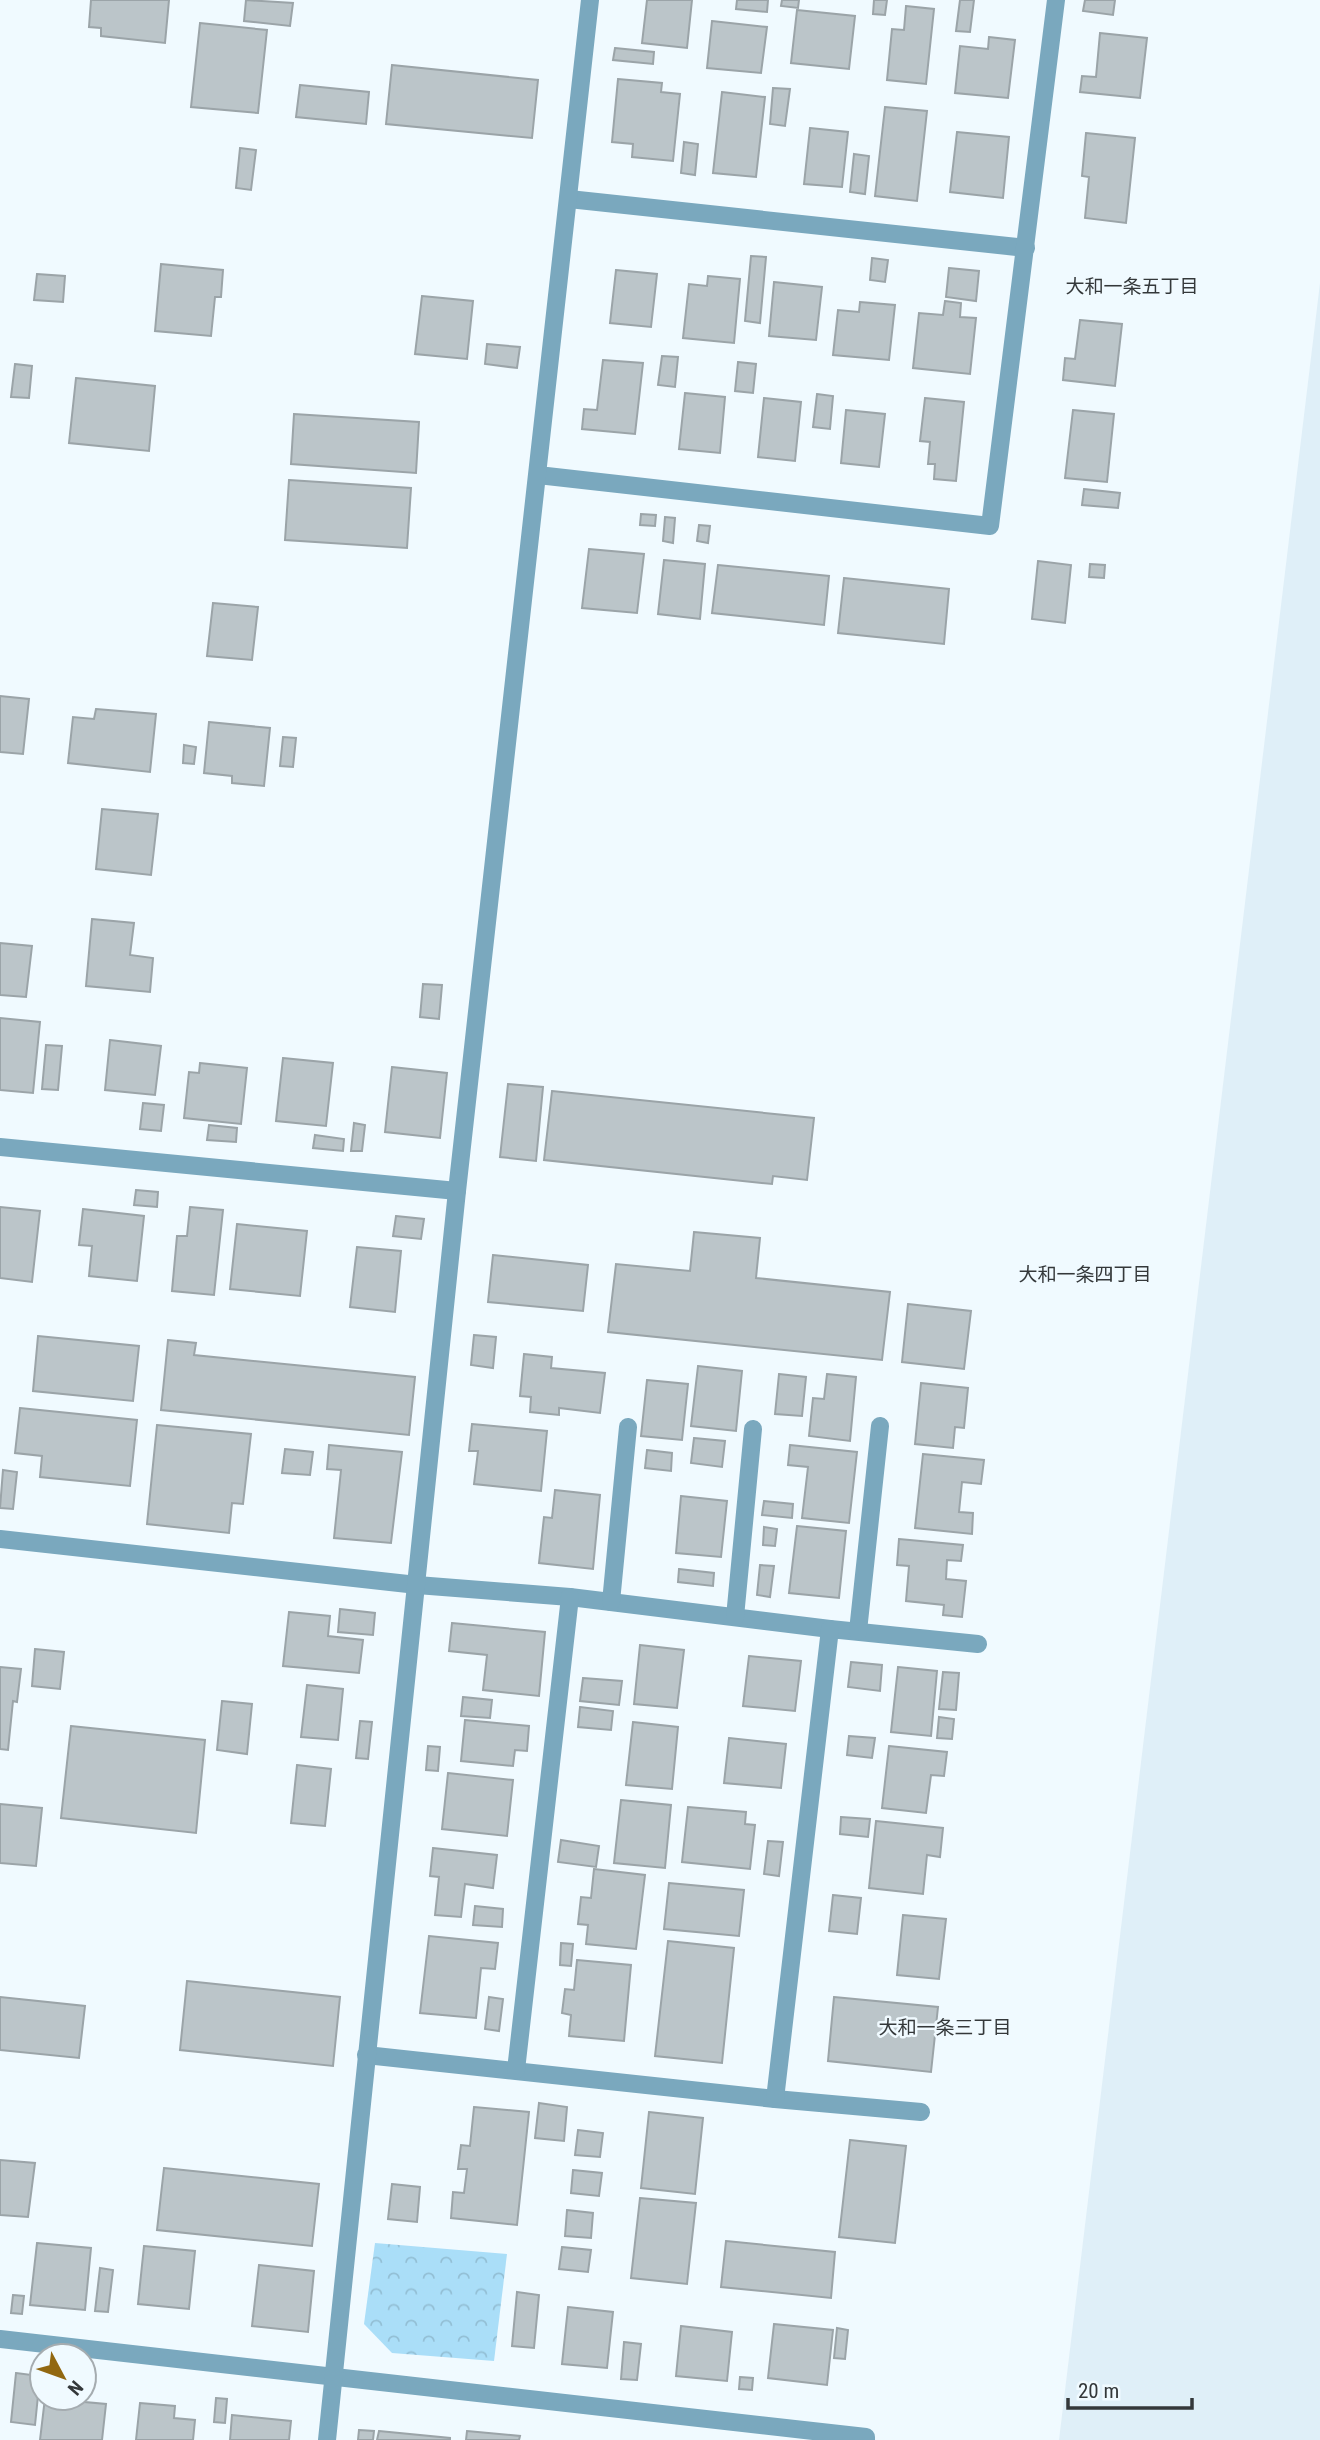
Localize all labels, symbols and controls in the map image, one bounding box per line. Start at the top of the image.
district label: 大和一条五丁目 [1065,275,1199,298]
district label: 大和一条四丁目 [1018,1263,1152,1286]
district label: 大和一条三丁目 [878,2016,1012,2039]
north arrow [28,2342,98,2412]
scale bar [1068,2366,1192,2410]
text: N [63,2376,88,2400]
text: 20 m [1078,2379,1119,2403]

